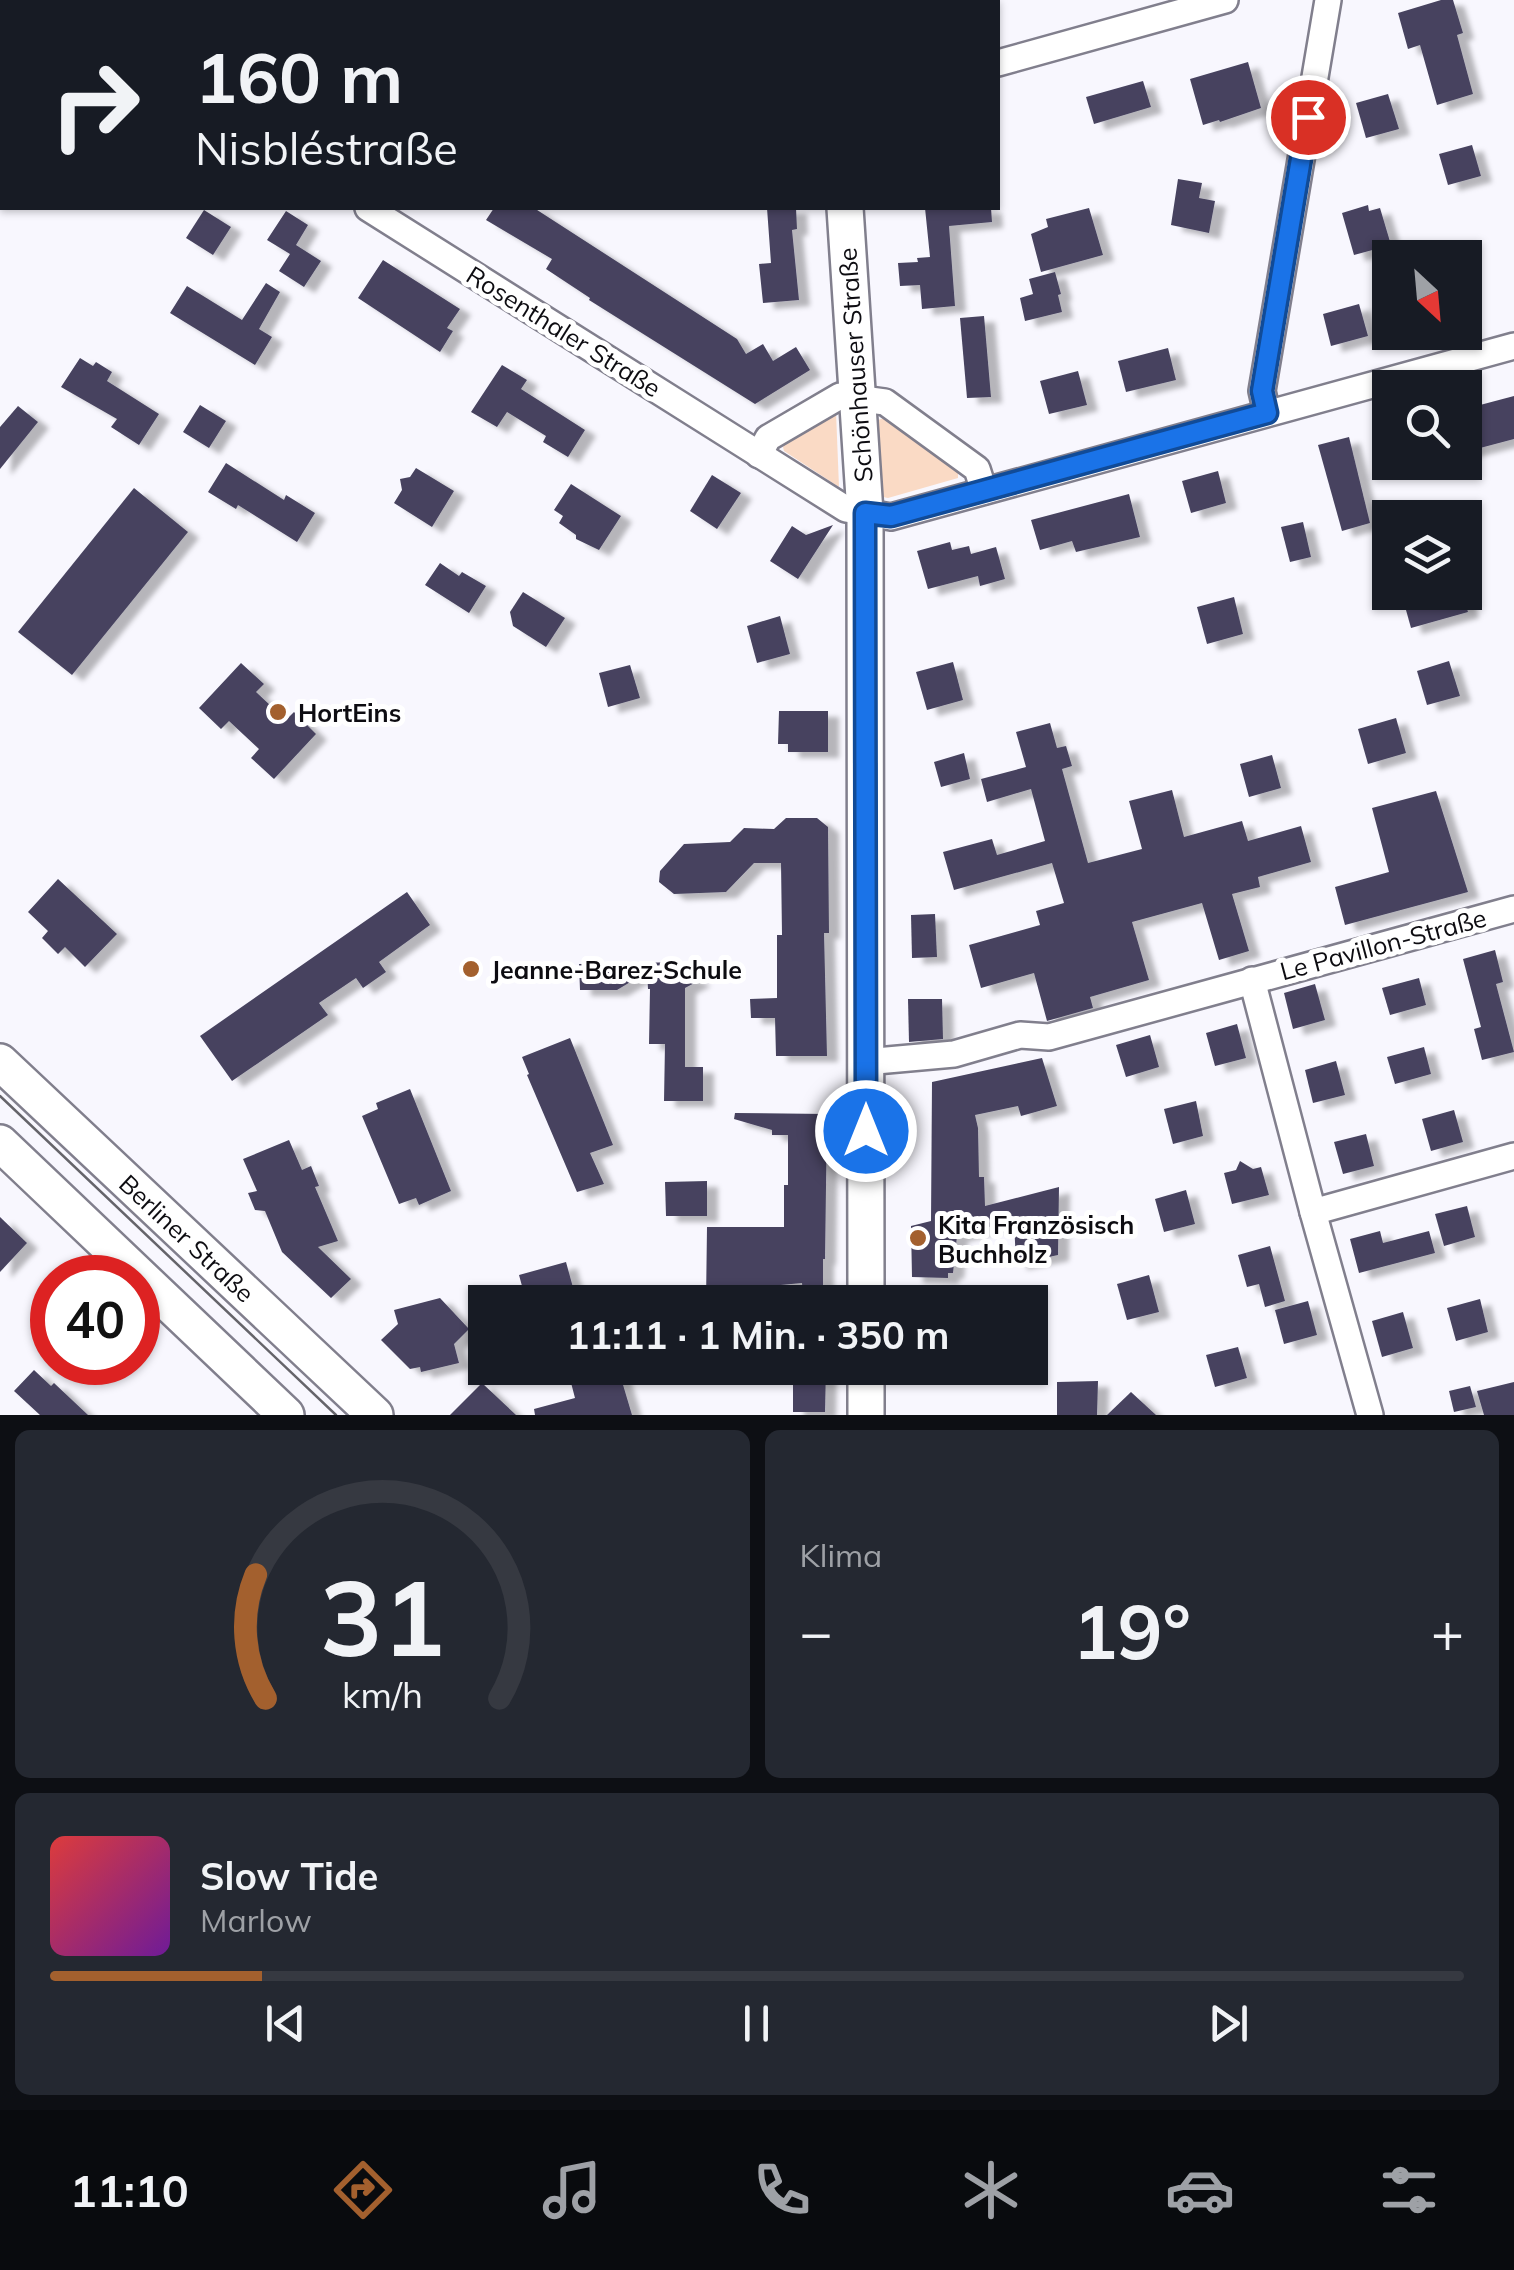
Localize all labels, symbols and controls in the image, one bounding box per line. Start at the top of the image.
text: 160 m [195,33,403,121]
icon: right [30,40,160,170]
pin [1266,75,1351,160]
icon: arrive [1281,90,1336,145]
text: Nisbléstraße [195,120,458,176]
north arrow [1372,240,1482,350]
map controls [1372,240,1482,610]
street label: Schönhauser Straße [831,247,879,483]
street label: Rosenthaler Straße [461,259,667,403]
button: search [1372,370,1482,480]
button: layers [1372,500,1482,610]
place label: HortEins [298,697,401,728]
marker: HortEins [267,701,289,723]
street label: Le Pavillon-Straße [1277,902,1489,986]
place label: Jeanne-Barez-Schule [491,954,742,985]
marker: Jeanne-Barez-Schule [460,958,482,980]
position arrow [814,1079,918,1183]
street label: Berliner Straße [113,1168,261,1308]
place label: Kita Französisch Buchholz [938,1209,1134,1269]
marker: Kita Französisch Buchholz [907,1227,929,1249]
speed limit sign: 40 [30,1255,160,1385]
text: 11:11 · 1 Min. · 350 m [567,1311,949,1359]
text: Klima [800,1535,882,1575]
text: 31 [320,1551,445,1682]
text: 19° [1073,1584,1191,1678]
text: − [800,1597,833,1666]
text: + [1431,1597,1464,1666]
text: km/h [342,1672,423,1717]
text: Slow Tide [200,1852,378,1900]
text: Marlow [200,1900,312,1940]
icon: previous [258,1996,313,2051]
icon: pause [729,1996,784,2051]
icon: next [1201,1996,1256,2051]
icon: directions [328,2155,398,2225]
icon: music [537,2155,607,2225]
icon: phone [747,2155,817,2225]
icon: climate [956,2155,1026,2225]
icon: car [1165,2155,1235,2225]
icon: filters [1374,2155,1444,2225]
text: 11:10 [70,2162,189,2218]

